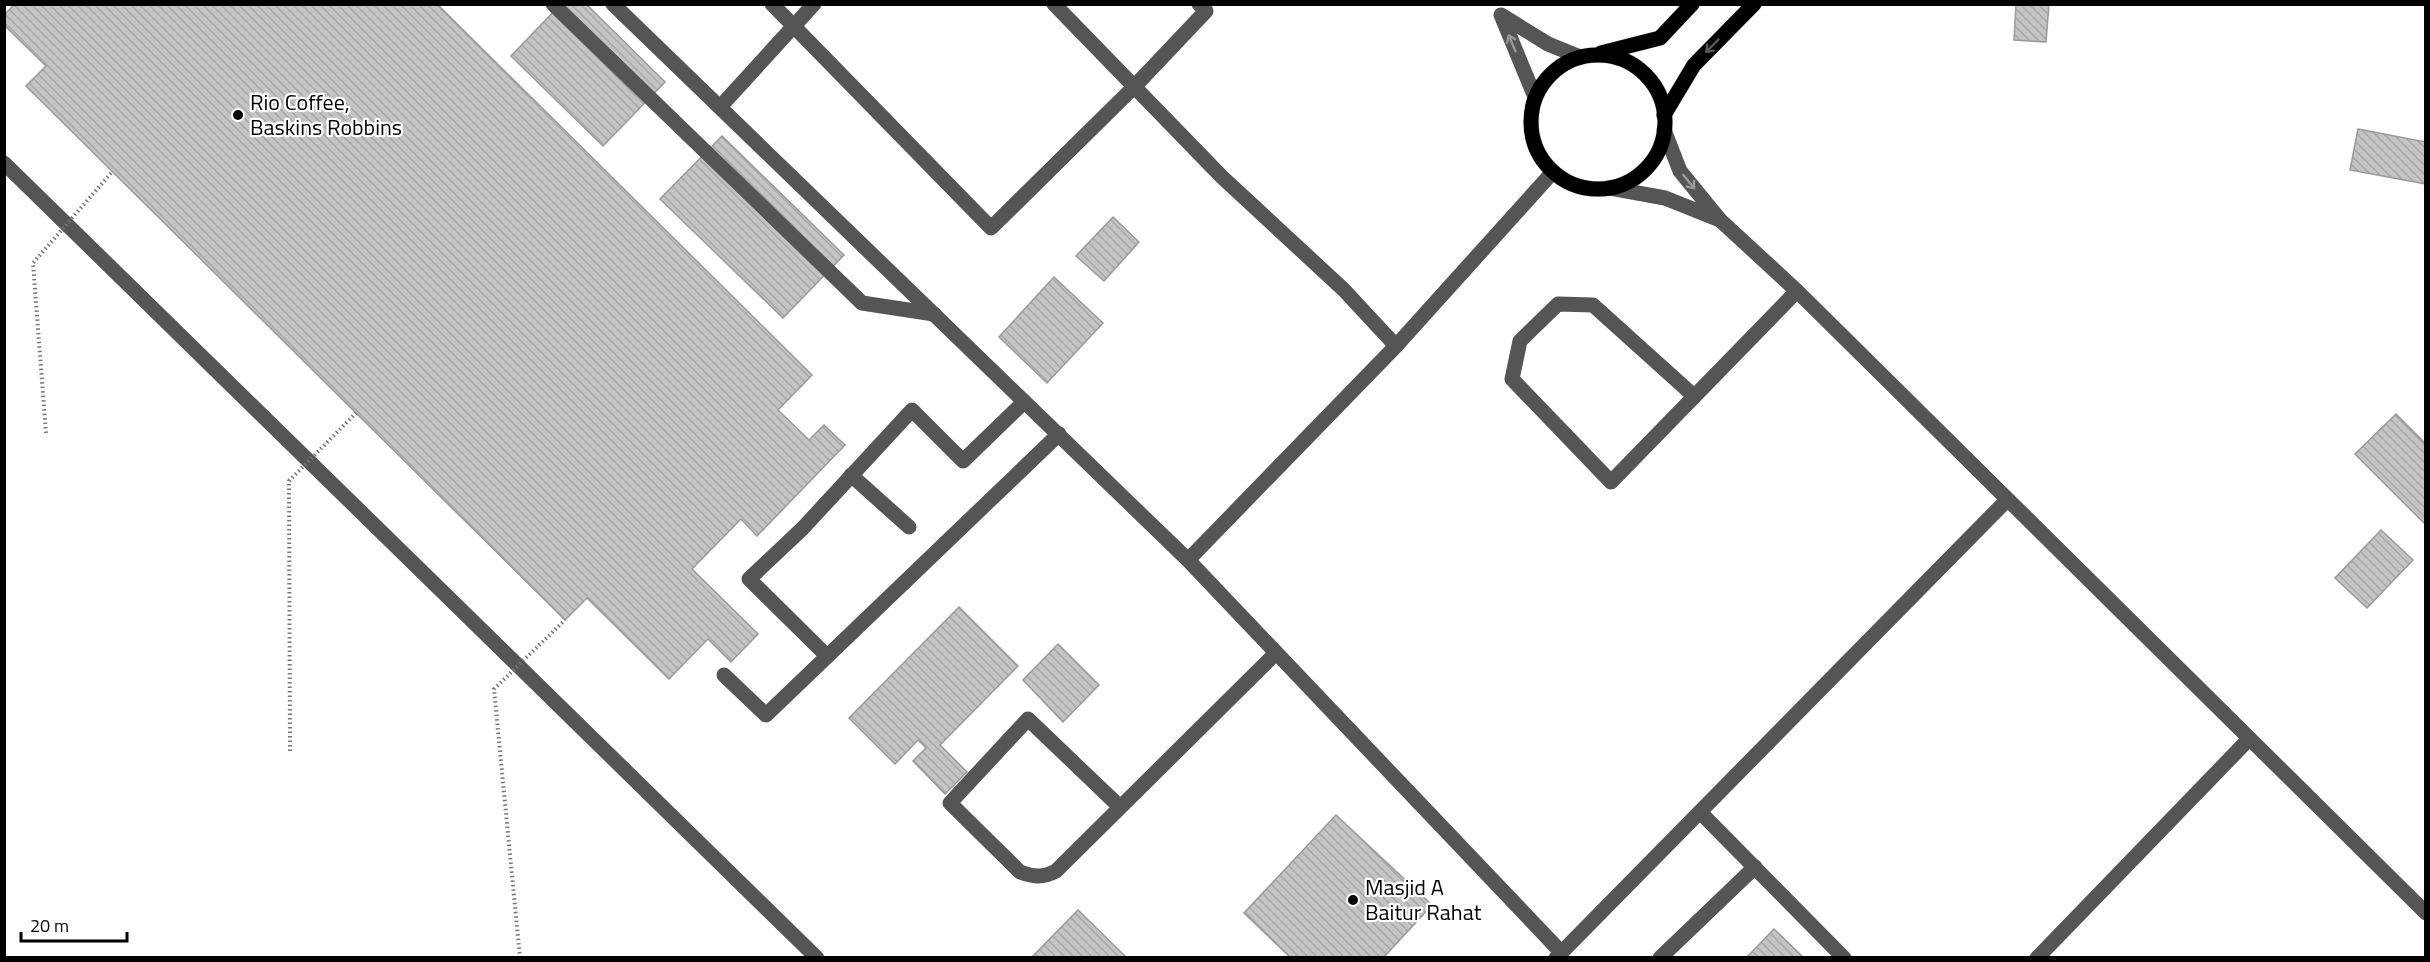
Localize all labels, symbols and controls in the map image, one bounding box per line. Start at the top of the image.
one-way arrow [1506,34,1517,52]
one-way arrow [1705,39,1720,54]
place label: Rio Coffee, Baskins Robbins [250,85,402,144]
marker: Rio Coffee, Baskins Robbins [231,108,245,122]
one-way arrow [1682,174,1695,190]
place label: Masjid A Baitur Rahat [1365,870,1482,929]
marker: Masjid A Baitur Rahat [1346,893,1360,907]
scale bar [21,905,128,943]
text: 20 m [30,912,69,939]

